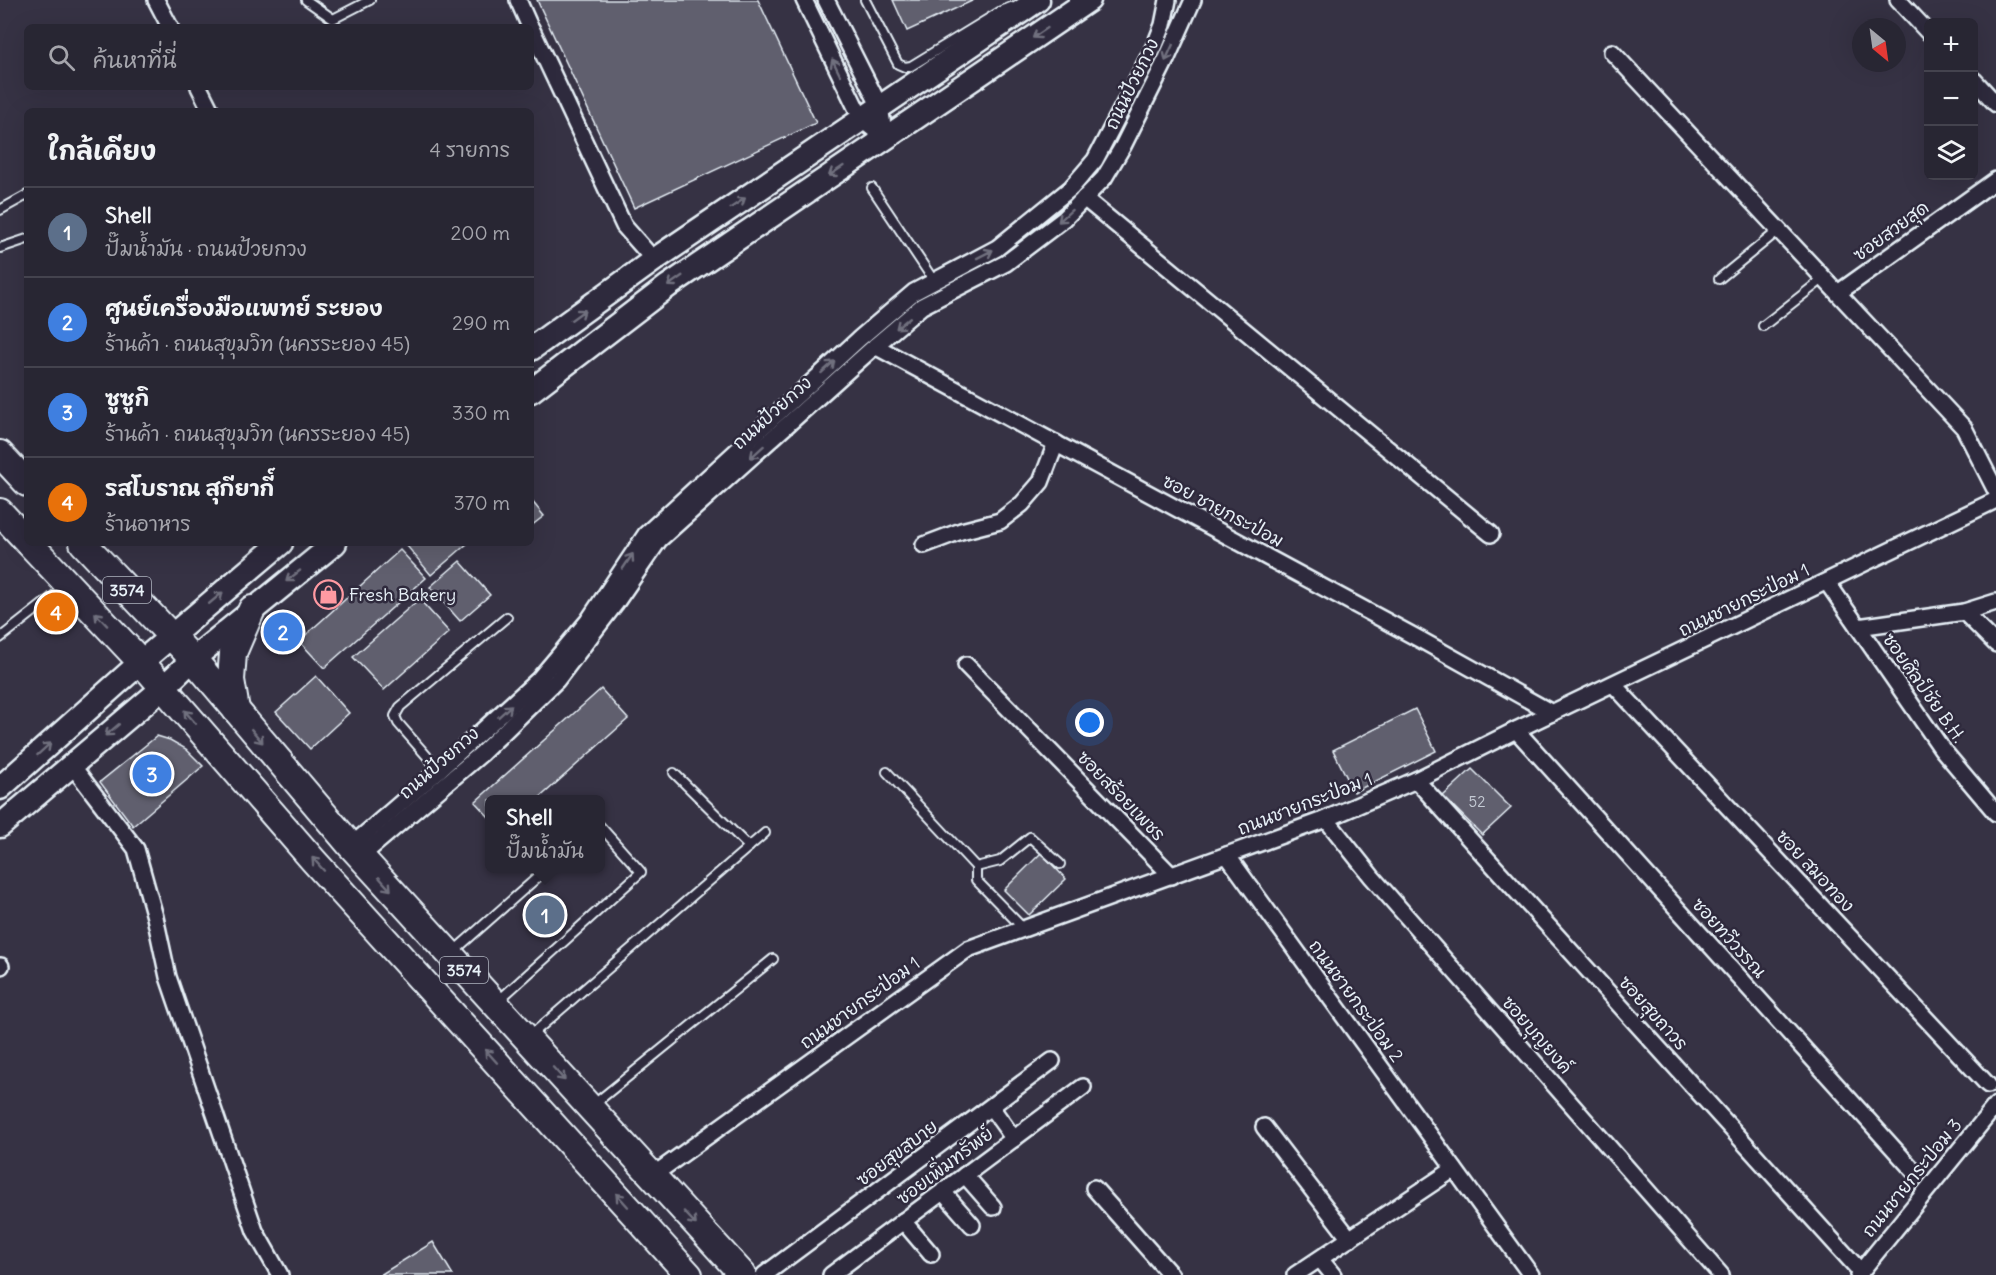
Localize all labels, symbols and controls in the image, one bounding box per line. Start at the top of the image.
north arrow [1852,18,1906,72]
map controls [1924,18,1978,180]
button: + [1924,18,1978,72]
search box [24,24,534,90]
one-way arrow [1033,27,1049,39]
street label: ถนนป้วยกวง [1099,34,1164,133]
icon: search [45,41,78,74]
one-way arrow [1163,44,1174,62]
text: ค้นหาที่นี่ [93,46,177,74]
one-way arrow [830,59,842,77]
button: − [1924,72,1978,126]
button: layers [1924,126,1978,180]
text: ใกล้เคียง [48,134,156,167]
text: 4 รายการ [430,137,510,162]
one-way arrow [828,165,845,177]
street label: ซอยสวยสุด [1848,195,1935,268]
one-way arrow [729,197,746,209]
text: Shell [105,201,152,229]
one-way arrow [1058,209,1073,223]
text: 1 [64,220,71,245]
text: 200 m [450,220,510,245]
text: ปั๊มน้ำมัน · ถนนป้วยกวง [105,236,307,261]
one-way arrow [976,248,994,259]
one-way arrow [668,275,684,287]
text: ศูนย์เครื่องมือแพทย์ ระยอง [105,294,383,322]
one-way arrow [570,309,586,321]
text: 2 [62,310,73,335]
text: 290 m [452,310,510,335]
one-way arrow [895,316,911,329]
text: ร้านค้า · ถนนสุขุมวิท (นครระยอง 45) [105,331,410,356]
one-way arrow [820,360,835,374]
street label: ถนนป้วยกวง [727,370,816,454]
text: ซูซูกิ [105,384,149,412]
text: 3 [62,400,73,425]
text: 330 m [452,400,510,425]
text: ร้านค้า · ถนนสุขุมวิท (นครระยอง 45) [105,421,410,446]
one-way arrow [750,445,765,459]
street label: ซอย ชายกระป่อม [1159,469,1288,552]
text: รสโบราณ สุกียากี์ [105,474,274,502]
text: 4 [62,490,73,515]
text: 370 m [453,490,510,515]
text: ร้านอาหาร [105,511,191,536]
one-way arrow [623,553,635,570]
street label: ถนนชายกระป่อม 1 [1675,558,1813,641]
one-way arrow [286,570,302,583]
road number: 3574 [103,577,151,603]
shop icon: Fresh Bakery [312,579,344,611]
place label: Fresh Bakery [349,583,456,606]
pin: 4 [36,590,76,634]
one-way arrow [208,592,224,605]
pin: 2 [264,610,302,654]
one-way arrow [95,612,109,627]
street label: ซอยศิลป์ชัย B.H. [1878,628,1971,747]
one-way arrow [497,704,512,718]
your location [1075,708,1104,737]
one-way arrow [183,710,197,725]
street label: ถนนป้วยกวง [393,721,484,804]
one-way arrow [105,723,120,737]
one-way arrow [251,728,264,744]
one-way arrow [36,742,51,756]
street label: ซอยสร้อยเพชร [1073,746,1170,846]
pin: 3 [132,752,172,796]
street label: ถนนชายกระป่อม 1 [1234,767,1376,840]
house number: 52 [1469,792,1485,811]
popup [485,795,605,873]
text: Shell [506,803,553,831]
street label: ซอย สมอทอง [1771,825,1859,917]
text: ปั๊มน้ำมัน [506,838,584,863]
one-way arrow [311,857,325,872]
one-way arrow [378,876,392,891]
pin: 1 [526,892,564,938]
street label: ซอยทวีวรรณ [1687,893,1771,982]
street label: ถนนชายกระป่อม 2 [1304,935,1409,1066]
street label: ถนนชายกระป่อม 1 [795,951,924,1054]
road number: 3574 [440,957,488,983]
street label: ซอยสุขถาวร [1612,971,1693,1057]
street label: ซอยบุญยงค์ [1495,990,1578,1080]
one-way arrow [484,1049,498,1064]
one-way arrow [552,1066,566,1081]
street label: ซอยสุขสบาย [851,1114,944,1193]
street label: ถนนชายกระป่อม 3 [1857,1114,1966,1242]
street label: ซอยเพิ่มทรัพย์ [888,1117,998,1210]
one-way arrow [615,1193,629,1208]
one-way arrow [683,1210,697,1225]

